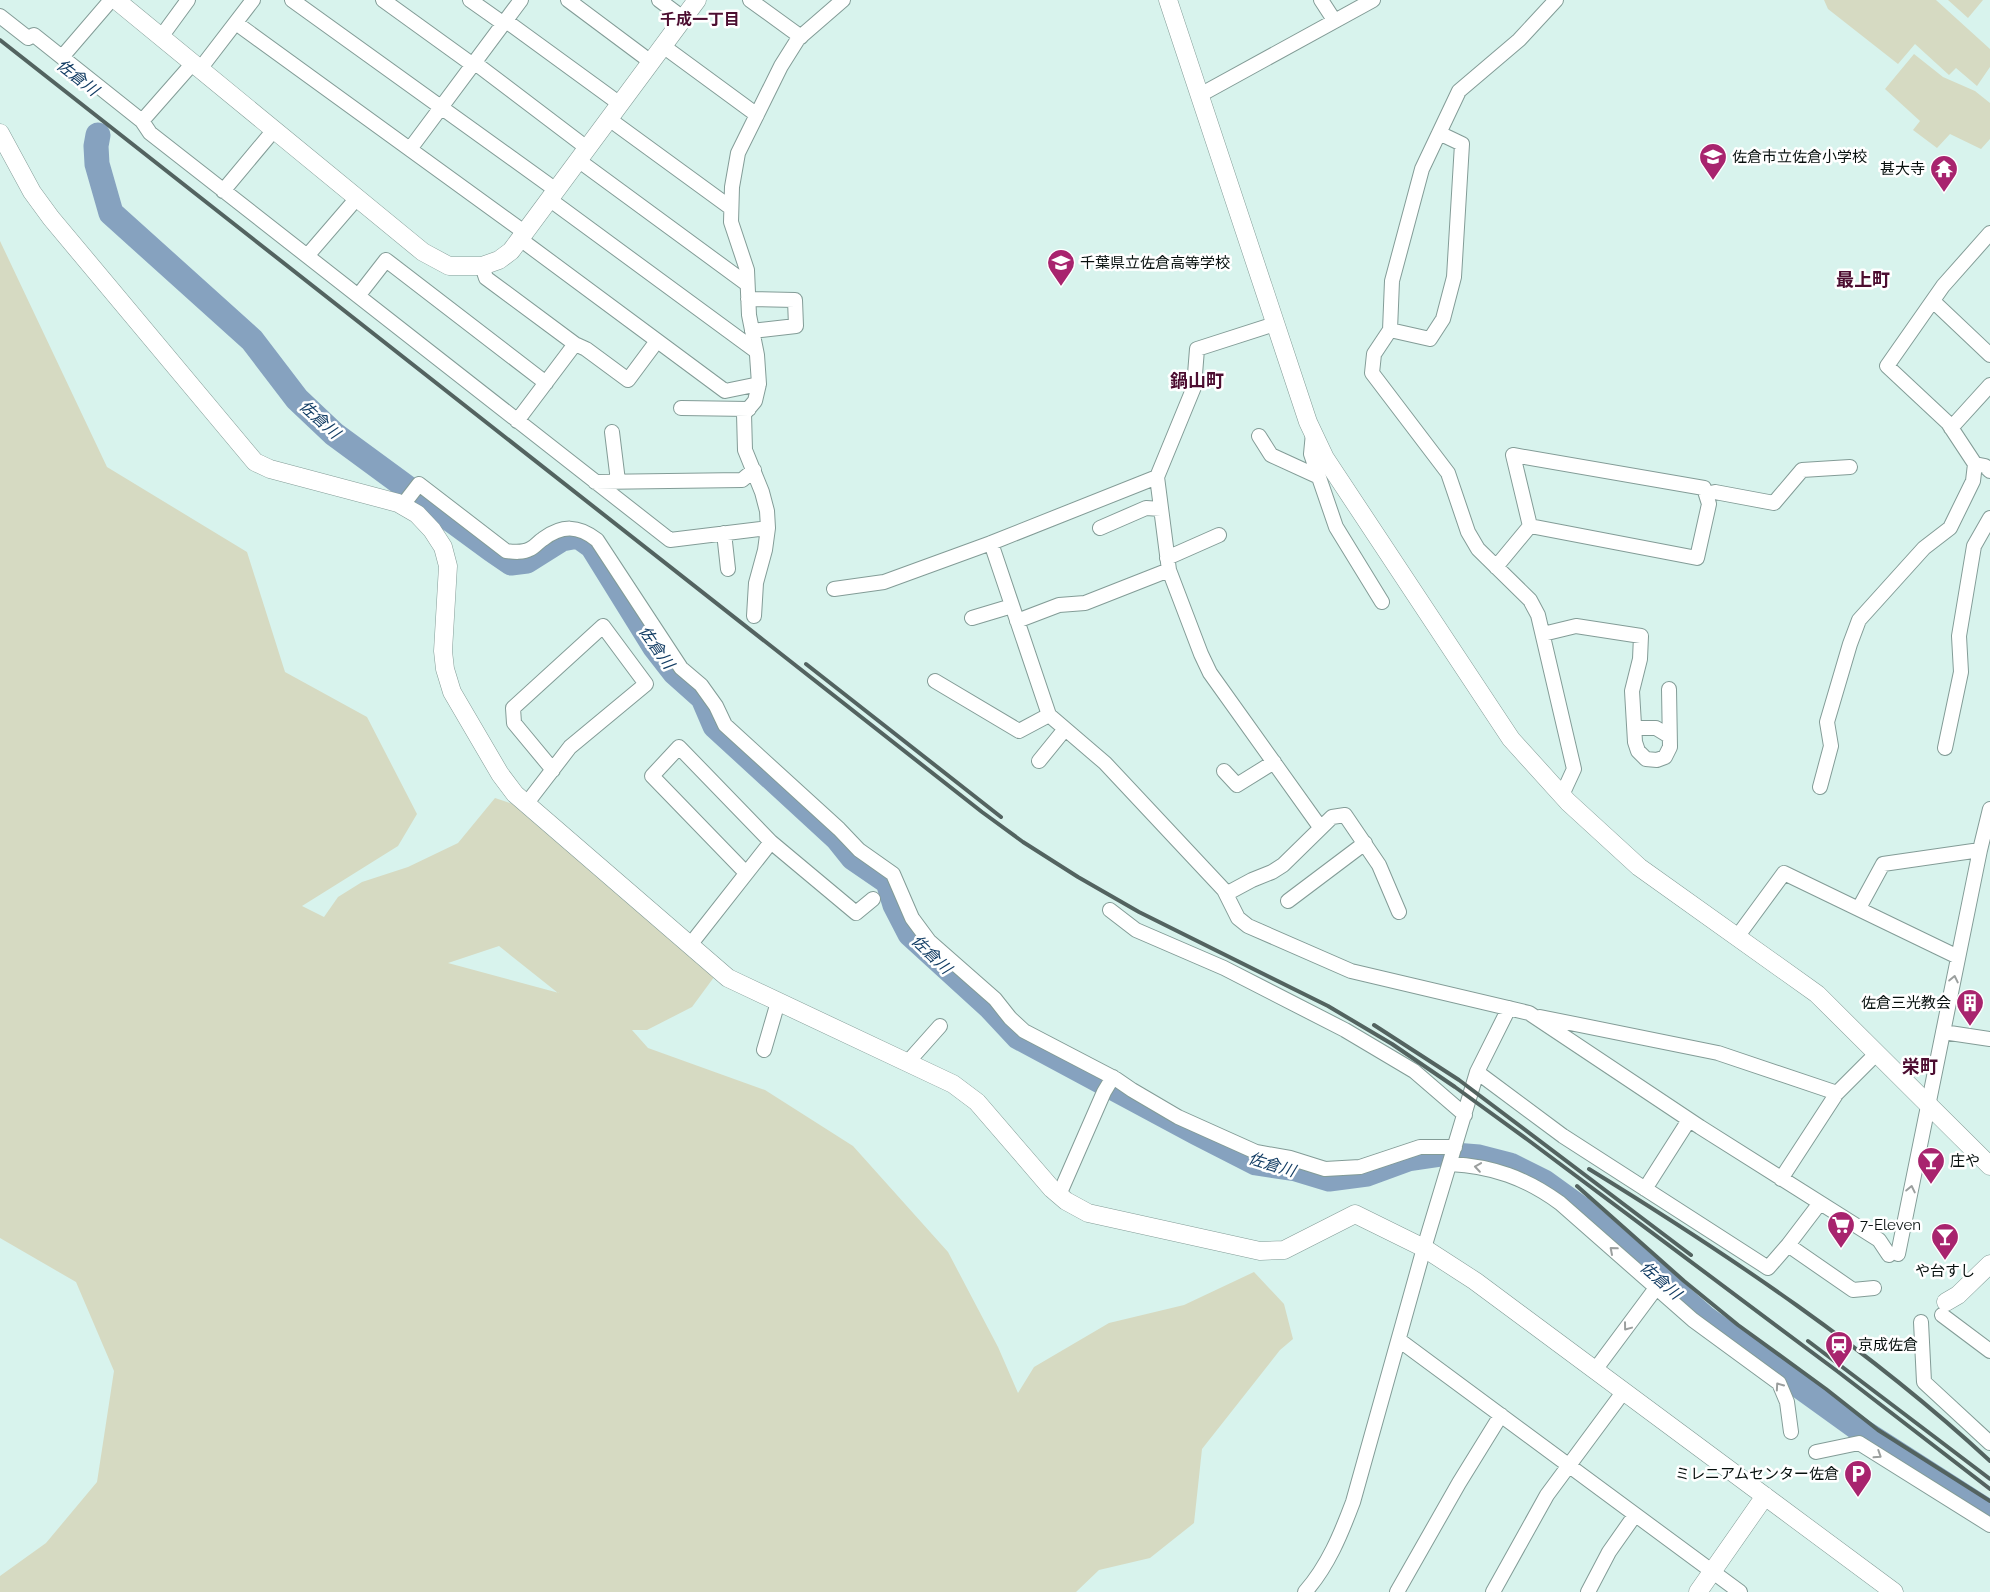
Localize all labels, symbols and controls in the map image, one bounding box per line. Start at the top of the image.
district label: 千成一丁目 [660,10,740,29]
water label: 佐倉川 [53,55,104,101]
school or university icon: 佐倉市立佐倉小学校 [1698,142,1728,181]
place label: 佐倉市立佐倉小学校 [1732,148,1867,166]
temple icon: 甚大寺 [1929,154,1959,193]
place label: 甚大寺 [1880,160,1925,178]
school or university icon: 千葉県立佐倉高等学校 [1046,248,1076,287]
place label: 千葉県立佐倉高等学校 [1080,254,1230,272]
district label: 最上町 [1836,269,1890,290]
district label: 鍋山町 [1170,370,1224,391]
water label: 佐倉川 [295,396,345,444]
water label: 佐倉川 [635,622,679,674]
water label: 佐倉川 [908,931,957,979]
one-way arrow [1948,974,1959,983]
building icon: 佐倉三光教会 [1955,988,1985,1027]
place label: 佐倉三光教会 [1861,994,1951,1012]
district label: 栄町 [1902,1056,1938,1077]
bar icon: 庄や [1916,1146,1946,1185]
water label: 佐倉川 [1246,1148,1299,1181]
place label: 庄や [1950,1152,1980,1170]
one-way arrow [1473,1162,1482,1172]
one-way arrow [1906,1185,1916,1194]
supermarket icon: 7-Eleven [1826,1210,1856,1249]
place label: 7-Eleven [1860,1216,1921,1234]
bar icon: や台すし [1930,1222,1960,1261]
one-way arrow [1610,1247,1619,1256]
water label: 佐倉川 [1636,1257,1687,1305]
place label: や台すし [1915,1262,1975,1280]
one-way arrow [1624,1321,1632,1330]
station icon: 京成佐倉 [1824,1330,1854,1369]
place label: 京成佐倉 [1858,1336,1918,1354]
one-way arrow [1776,1382,1785,1392]
one-way arrow [1872,1449,1882,1458]
parking icon: ミレニアムセンター佐倉 [1843,1459,1873,1498]
place label: ミレニアムセンター佐倉 [1675,1465,1839,1483]

